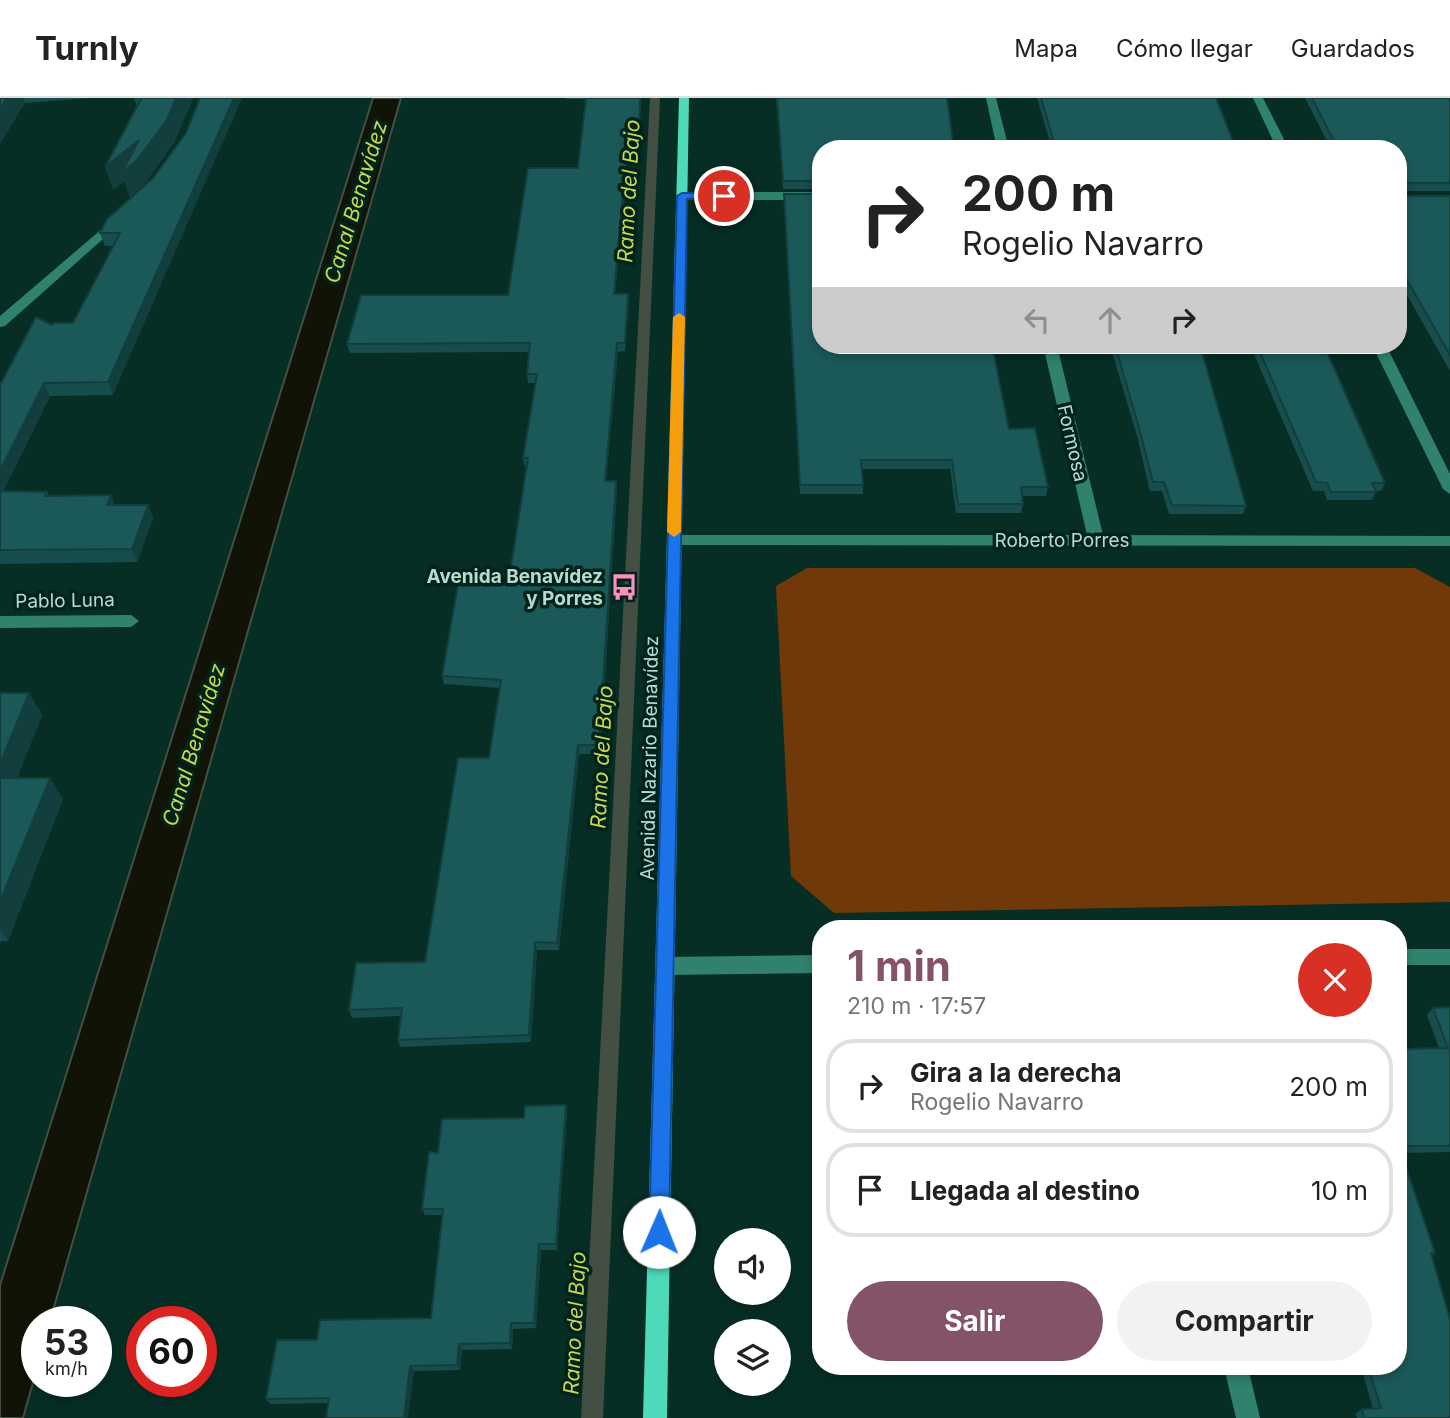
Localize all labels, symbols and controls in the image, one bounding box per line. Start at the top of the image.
text: Turnly [35,28,139,68]
text: Mapa [1014,34,1078,63]
text: Cómo llegar [1116,34,1253,63]
text: Guardados [1291,34,1415,63]
water label: Canal Benavídez [319,117,392,286]
water label: Ramo del Bajo [612,119,645,263]
text: 200 m [962,164,1115,223]
pin [694,166,754,226]
icon: right [847,168,938,259]
icon: arrive [705,177,743,215]
text: Rogelio Navarro [962,224,1204,263]
icon: left [1018,301,1056,339]
icon: ahead [1091,301,1129,339]
icon: right [1164,301,1202,339]
street label: Formosa [1053,403,1092,484]
street label: Roberto Porres [994,529,1130,552]
place label: Avenida Benavídez y Porres [426,565,603,610]
bus stop icon: Avenida Benavídez y Porres [609,572,639,602]
street label: Pablo Luna [15,588,115,613]
street label: Avenida Nazario Benavídez [636,635,663,881]
water label: Canal Benavídez [157,660,230,829]
water label: Ramo del Bajo [585,685,618,829]
text: 1 min [847,940,951,991]
button: close [1298,943,1372,1017]
text: 210 m · 17:57 [847,992,986,1020]
text: Gira a la derecha [910,1057,1122,1088]
icon: right [851,1067,889,1105]
text: 200 m [1289,1071,1368,1102]
text: Rogelio Navarro [910,1088,1084,1116]
icon: arrive [851,1171,889,1209]
text: Llegada al destino [910,1175,1140,1206]
text: 10 m [1311,1175,1368,1206]
position arrow [622,1195,696,1269]
map controls [714,1228,791,1396]
button: sound [714,1228,791,1305]
water label: Ramo del Bajo [558,1251,591,1395]
button: Salir [847,1281,1103,1361]
button: Compartir [1117,1281,1372,1361]
speed limit sign: 60 [126,1306,217,1397]
button: layers [714,1319,791,1396]
text: 53 [44,1321,89,1363]
text: km/h [45,1358,88,1379]

